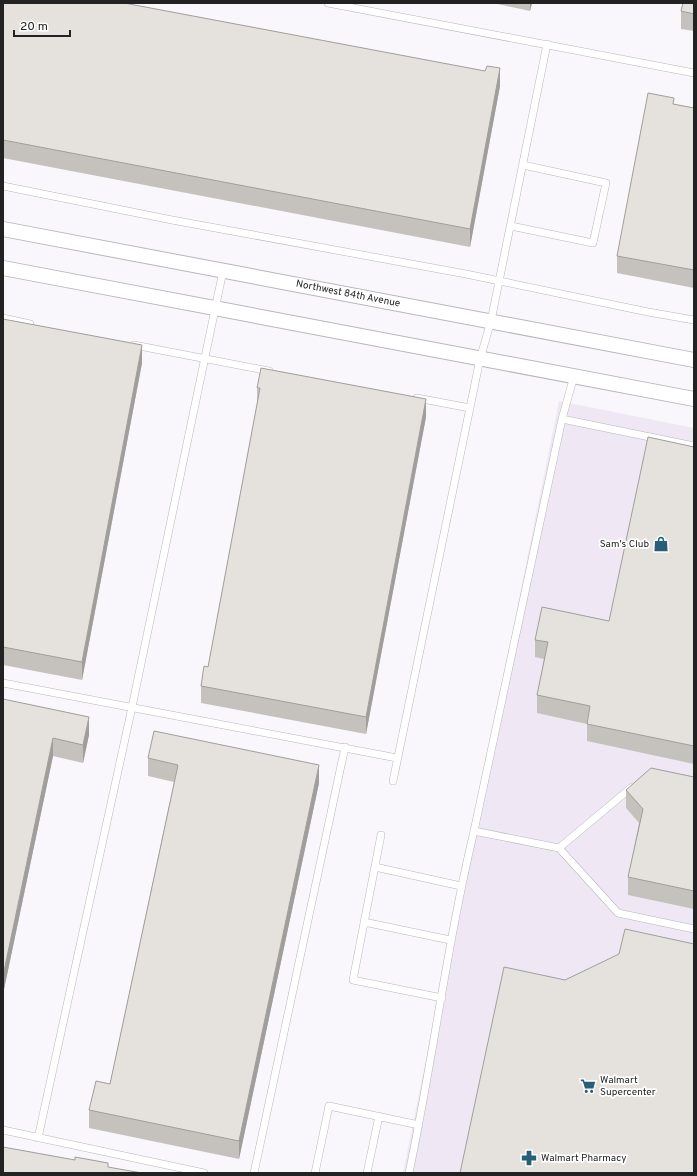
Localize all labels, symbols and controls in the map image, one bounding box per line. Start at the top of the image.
scale bar [14,12,70,38]
text: 20 m [20,19,48,35]
street label: Northwest 84th Avenue [295,278,401,310]
shop icon: Sam's Club [652,535,670,553]
place label: Sam's Club [600,538,649,551]
place label: Walmart Supercenter [600,1074,656,1099]
supermarket icon: Walmart Supercenter [579,1077,597,1095]
pharmacy icon: Walmart Pharmacy [520,1149,538,1167]
place label: Walmart Pharmacy [541,1152,627,1165]

